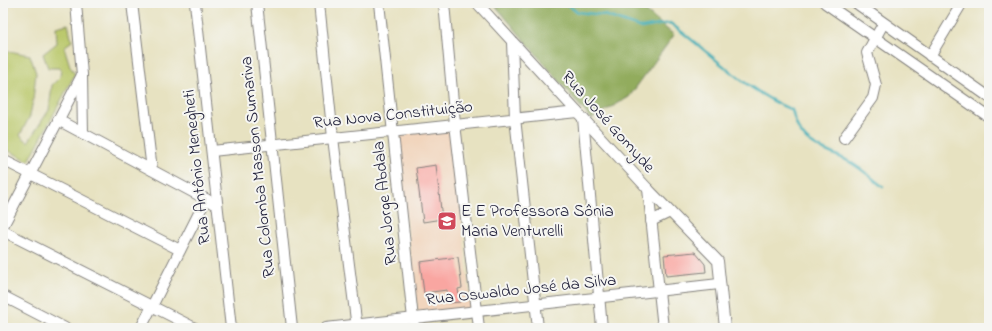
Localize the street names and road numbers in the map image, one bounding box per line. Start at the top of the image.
street label: Rua Colomba Masson Sumariva [234,55,282,279]
street label: Rua José Gomyde [554,65,661,180]
street label: Rua Antônio Menegheti [176,88,220,246]
street label: Rua Nova Constituição [312,94,474,136]
street label: Rua Jorge Abdala [366,139,406,266]
street label: Rua Oswaldo José da Silva [425,268,617,312]

